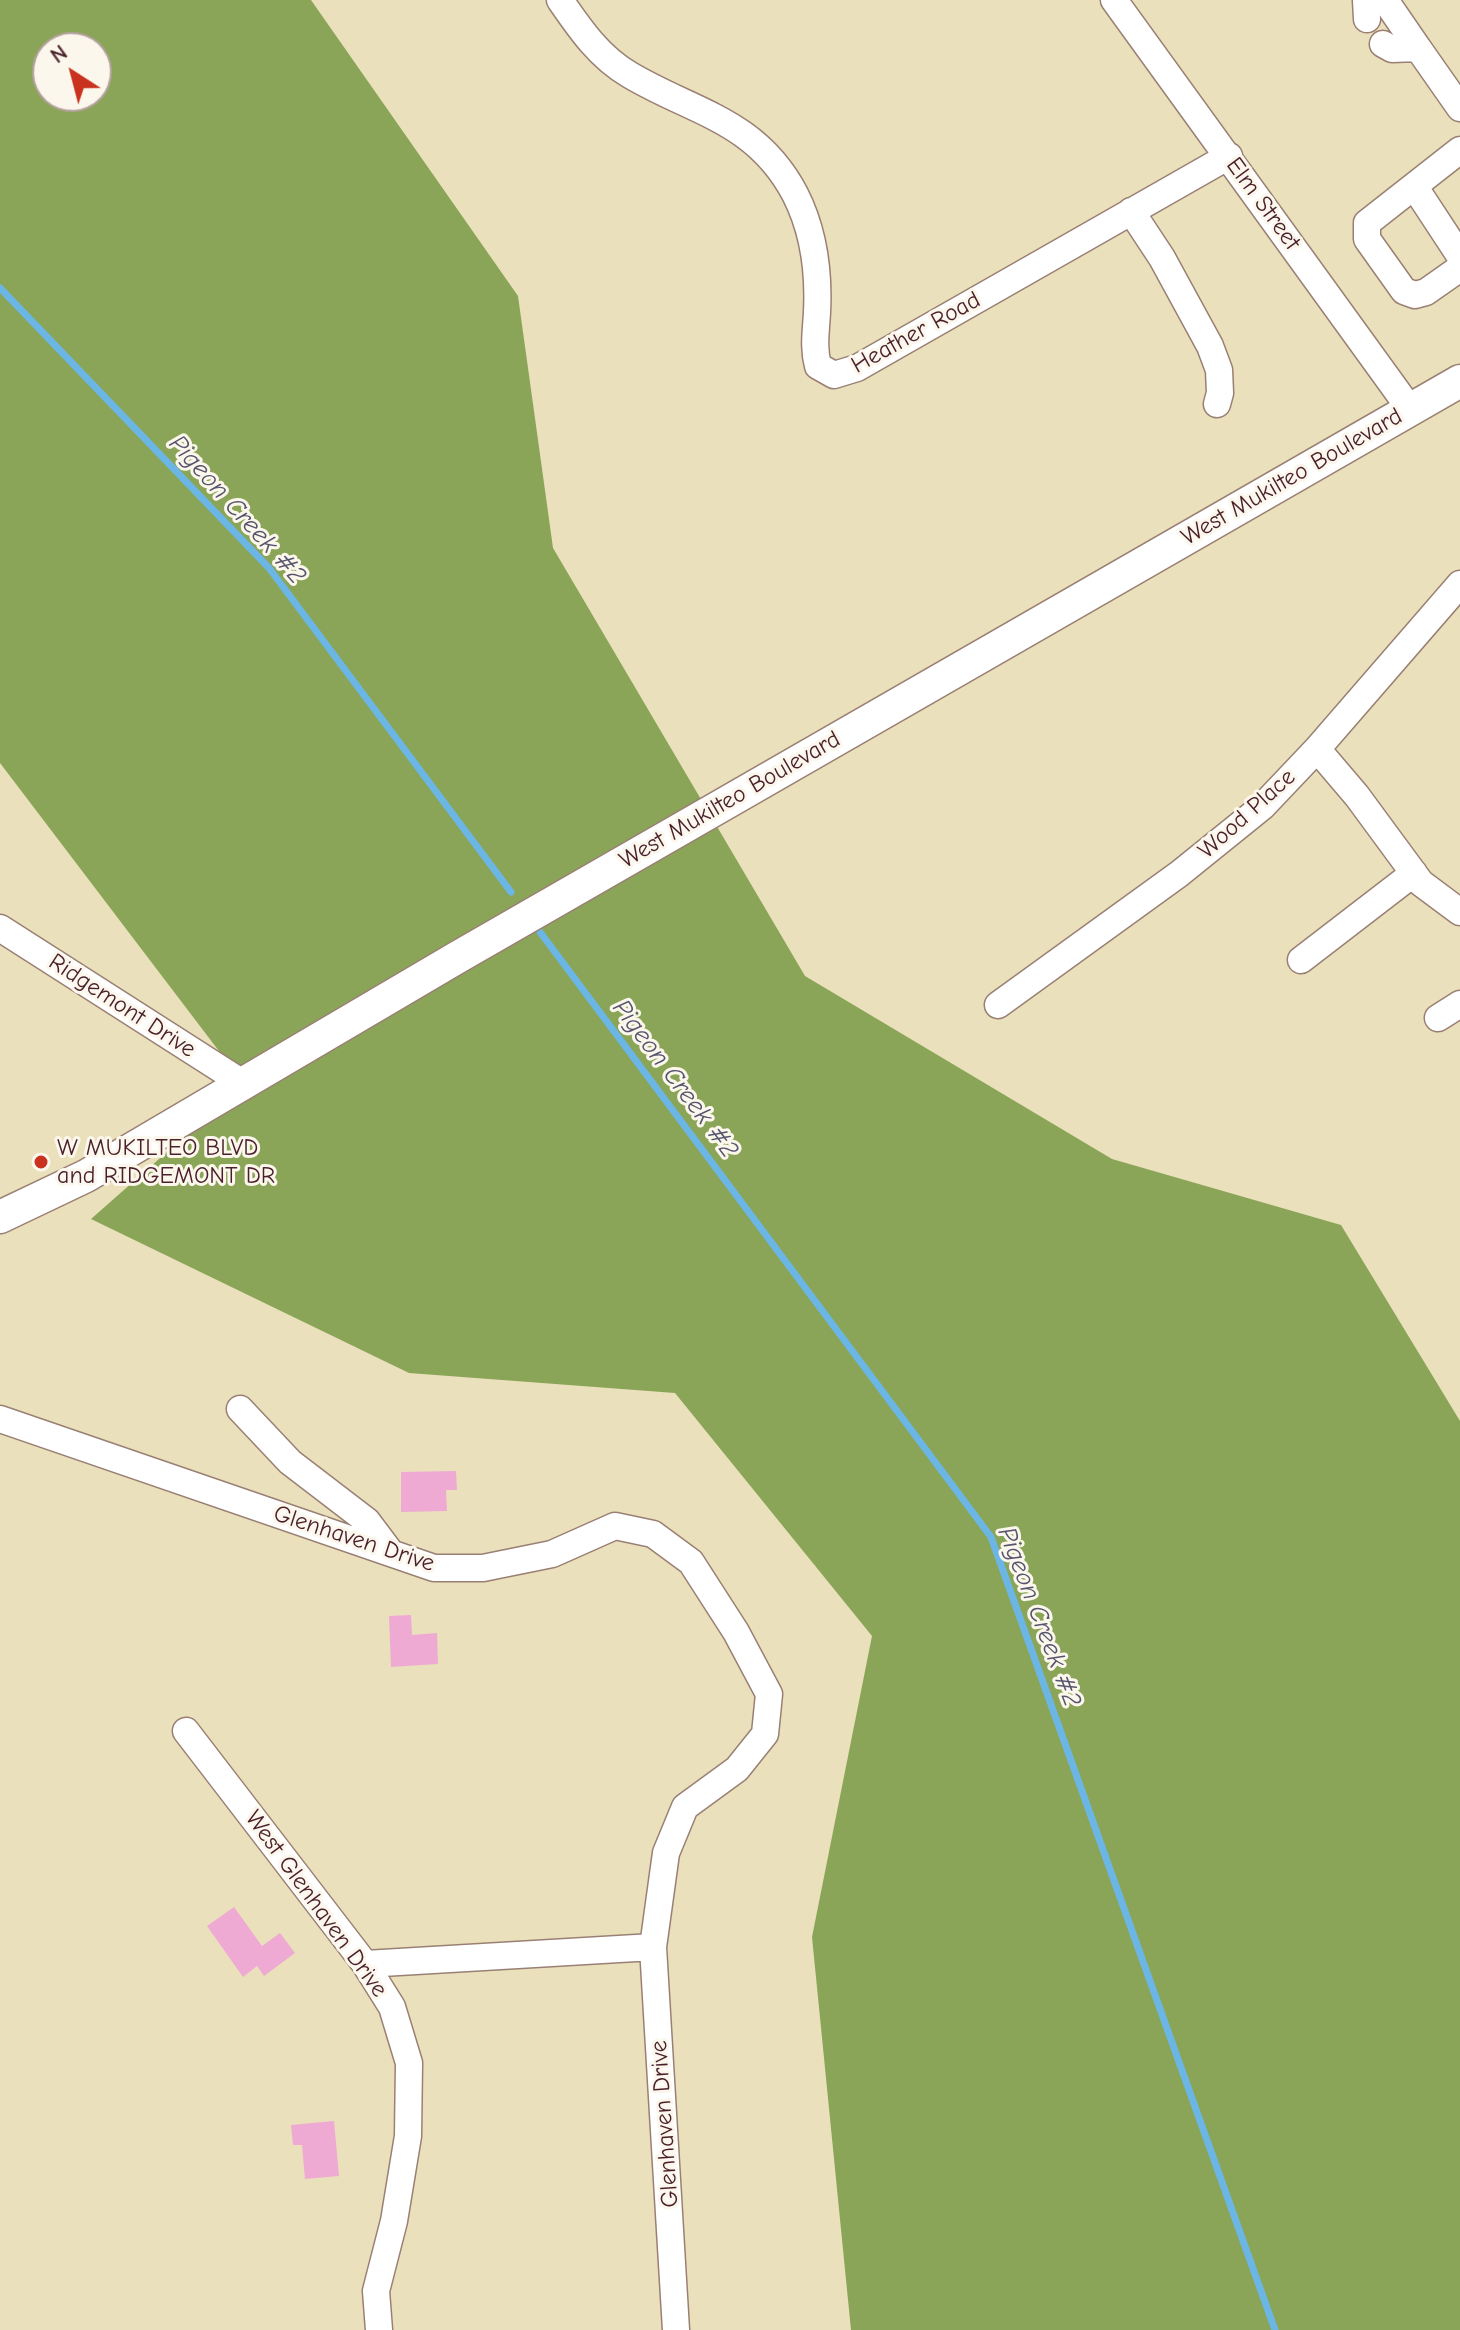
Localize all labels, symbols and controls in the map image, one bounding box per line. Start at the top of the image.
north arrow [32,32,112,112]
text: N [46,39,73,69]
street label: Elm Street [1220,152,1306,256]
street label: Heather Road [847,286,985,380]
street label: West Mukilteo Boulevard [1176,402,1408,552]
water label: Pigeon Creek #2 [162,429,312,591]
street label: West Mukilteo Boulevard [614,725,846,875]
street label: Wood Place [1193,763,1301,865]
street label: Ridgemont Drive [43,948,201,1064]
water label: Pigeon Creek #2 [605,994,745,1164]
place label: W MUKILTEO BLVD and RIDGEMONT DR [57,1134,275,1190]
marker: W MUKILTEO BLVD and RIDGEMONT DR [32,1153,50,1171]
street label: Glenhaven Drive [270,1499,438,1579]
water label: Pigeon Creek #2 [990,1523,1088,1711]
street label: West Glenhaven Drive [239,1805,393,2003]
street label: Glenhaven Drive [645,2039,685,2209]

